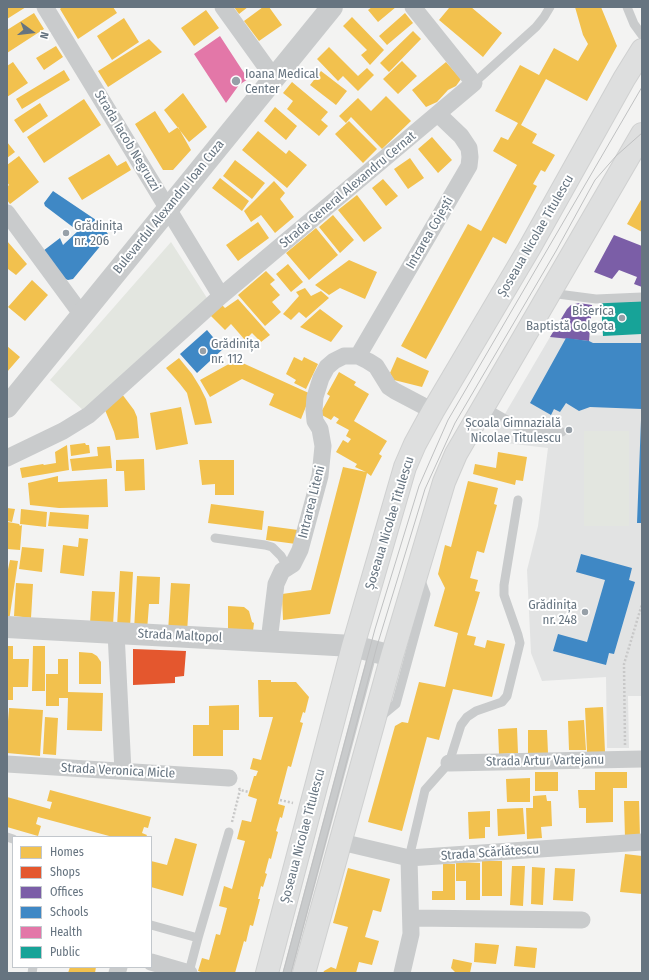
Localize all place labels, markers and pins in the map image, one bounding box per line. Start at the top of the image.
place label: Ioana Medical Center [245,66,319,97]
marker: Ioana Medical Center [230,75,242,87]
place label: Grădinița nr. 206 [74,218,123,249]
marker: Grădinița nr. 206 [61,228,71,238]
place label: Biserica Baptistă Golgota [526,303,614,334]
marker: Biserica Baptistă Golgota [617,313,627,323]
place label: Grădinița nr. 112 [211,336,260,367]
marker: Grădinița nr. 112 [198,346,208,356]
place label: Școala Gimnazială Nicolae Titulescu [465,415,561,446]
marker: Școala Gimnazială Nicolae Titulescu [564,425,574,435]
place label: Grădinița nr. 248 [528,597,577,628]
marker: Grădinița nr. 248 [580,607,590,617]

